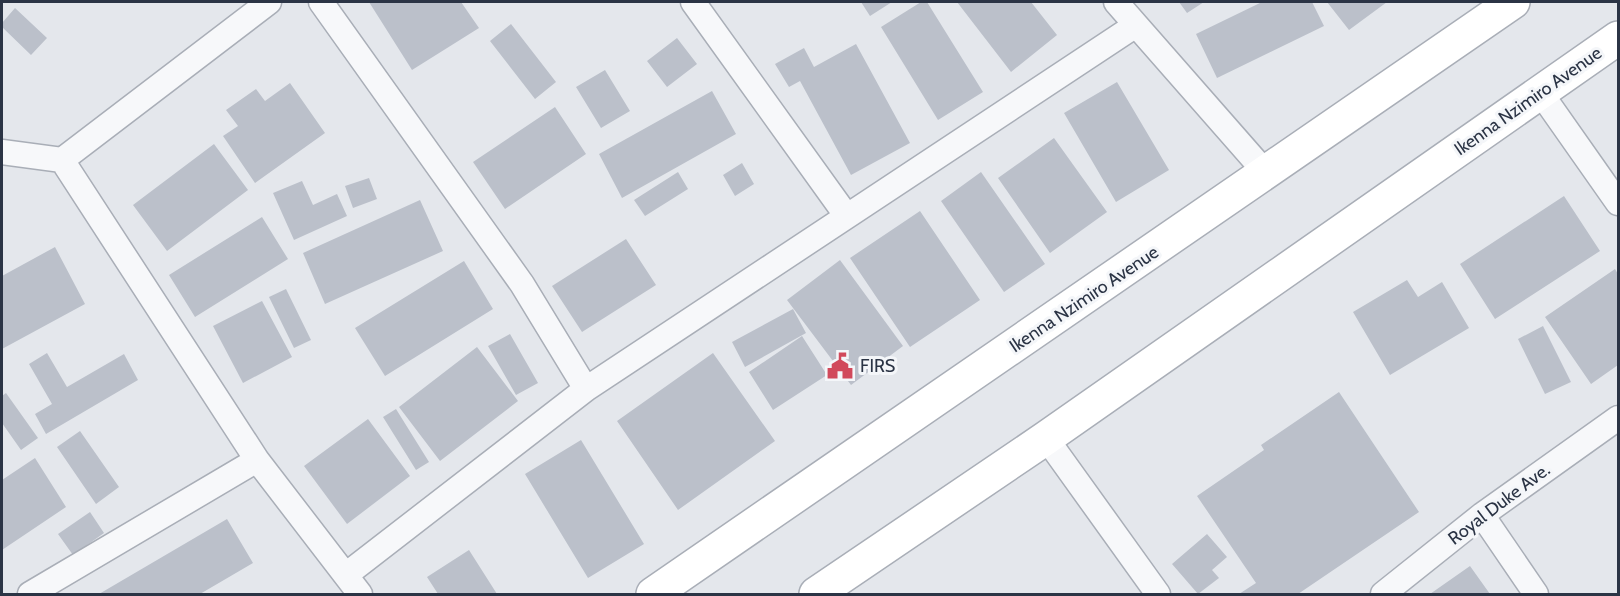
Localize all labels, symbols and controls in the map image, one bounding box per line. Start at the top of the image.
street label: Ikenna Nzimiro Avenue [1450,42,1606,160]
street label: Ikenna Nzimiro Avenue [1005,241,1163,357]
public building icon: FIRS [825,351,855,381]
place label: FIRS [860,355,895,377]
street label: Royal Duke Ave. [1444,459,1554,549]

